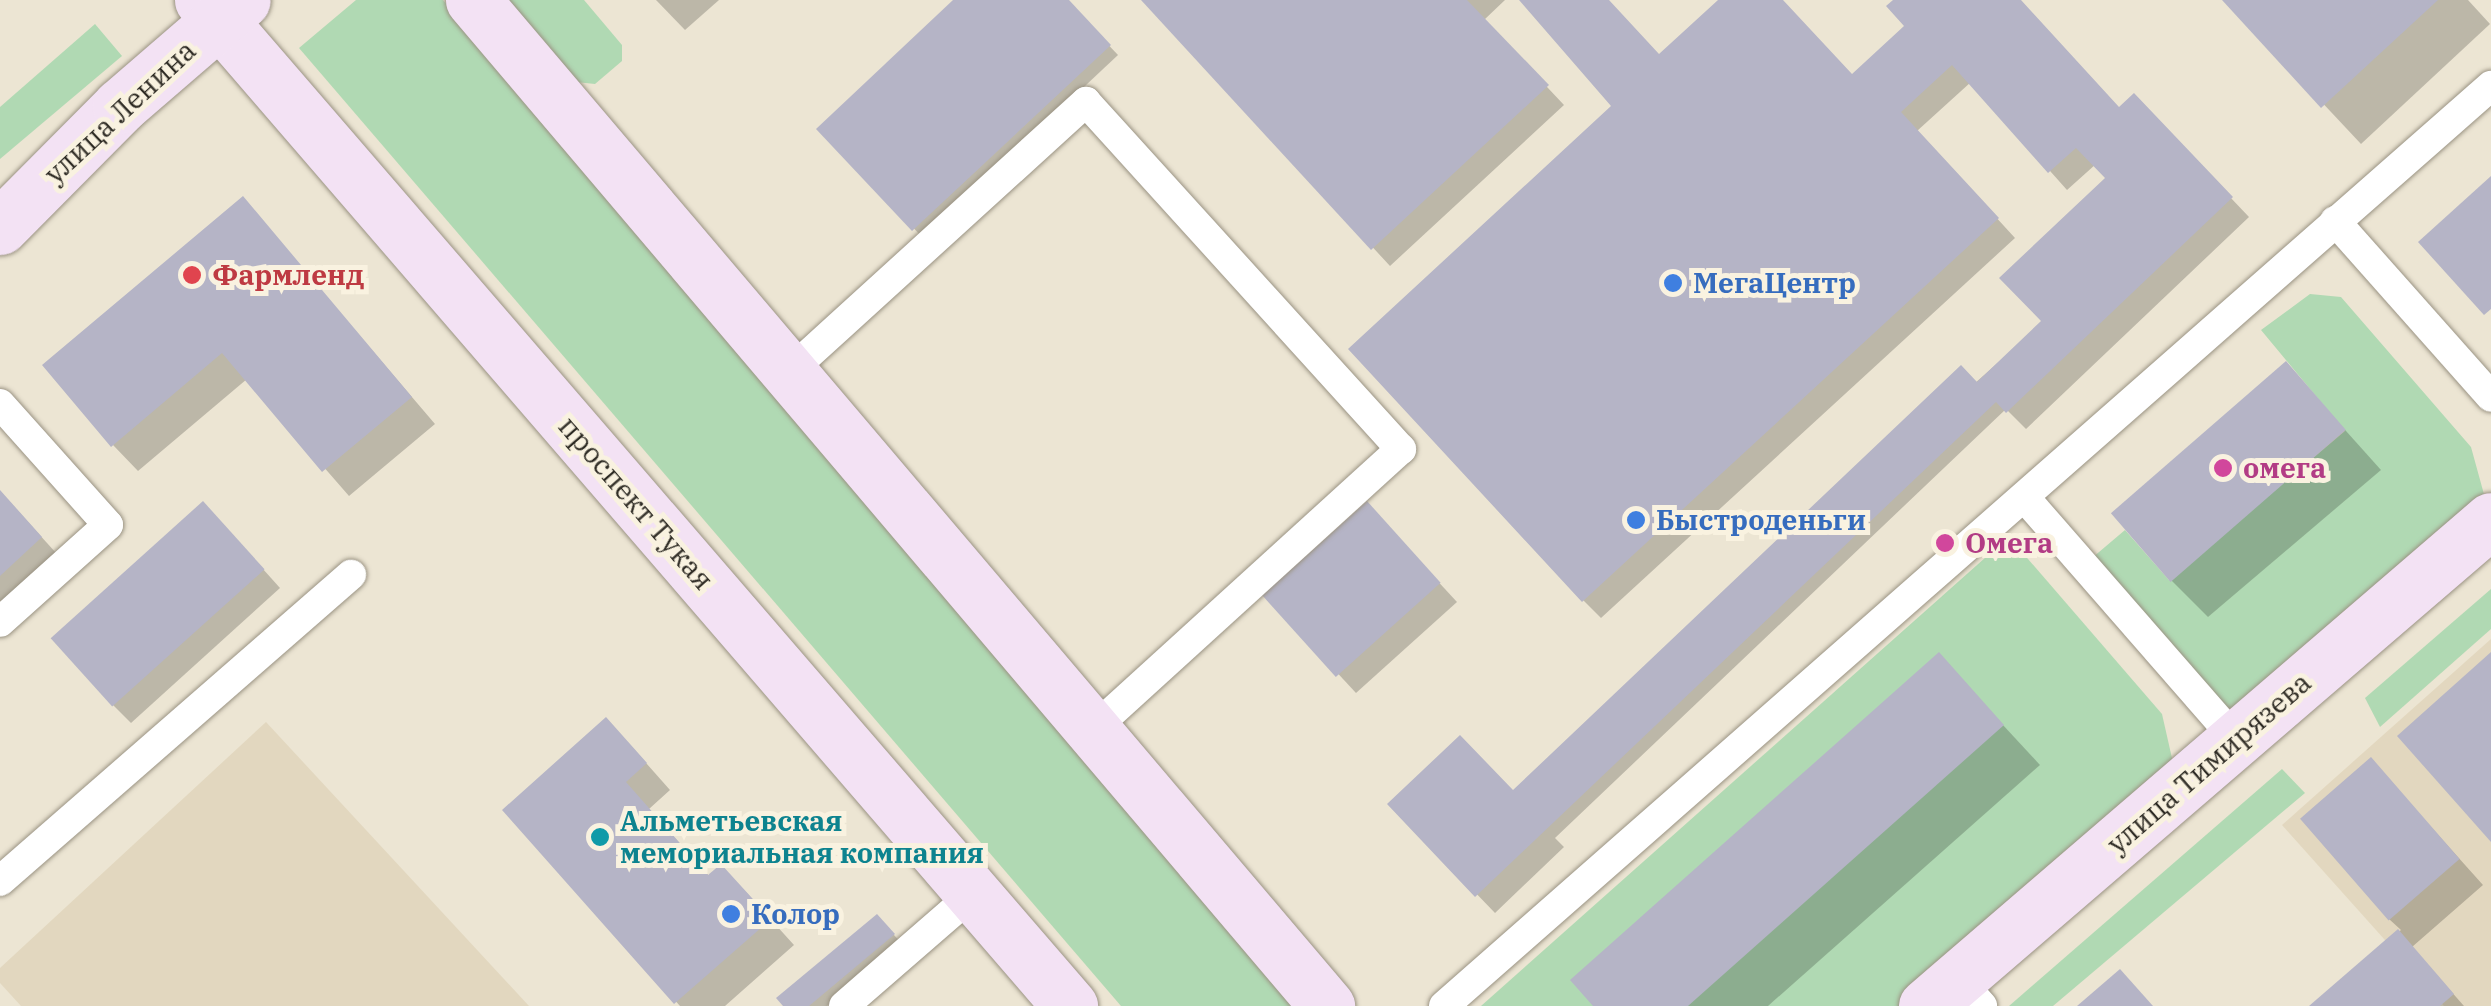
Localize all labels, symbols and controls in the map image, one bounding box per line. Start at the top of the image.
street label: улица Ленина [38,33,202,191]
place label: Фармленд [212,258,364,292]
marker: Фармленд [181,264,203,286]
place label: МегаЦентр [1693,266,1856,300]
marker: МегаЦентр [1662,272,1684,294]
street label: проспект Тукая [552,410,720,596]
place label: омега [2243,451,2326,485]
marker: омега [2212,457,2234,479]
place label: Быстроденьги [1656,503,1866,537]
marker: Быстроденьги [1625,509,1647,531]
place label: Омега [1965,526,2053,560]
marker: Омега [1934,532,1956,554]
street label: улица Тимирязева [2100,665,2318,861]
place label: Альметьевская мемориальная компания [620,804,984,870]
marker: Альметьевская мемориальная компания [589,826,611,848]
place label: Колор [751,897,840,931]
marker: Колор [720,903,742,925]

